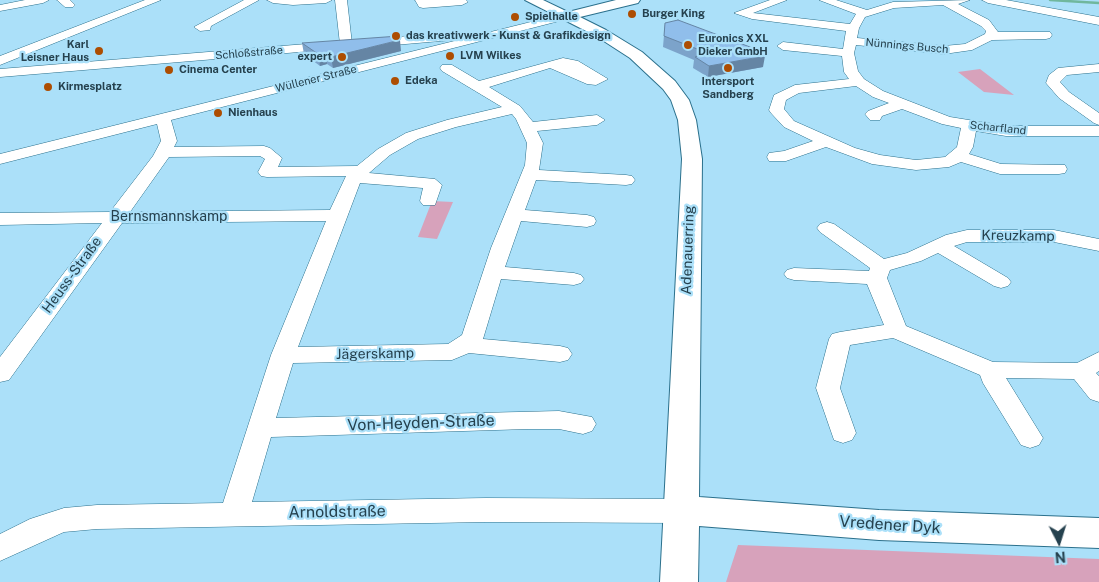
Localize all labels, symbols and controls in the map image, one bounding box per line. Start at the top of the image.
place label: Burger King [642,7,705,21]
marker: Burger King [626,8,638,20]
place label: Spielhalle [525,10,578,24]
marker: Spielhalle [509,11,521,23]
place label: das kreativwerk - Kunst & Grafikdesign [406,29,611,43]
marker: das kreativwerk - Kunst & Grafikdesign [390,30,402,42]
place label: Euronics XXL Dieker GmbH [698,32,769,58]
street label: Nünnings Busch [865,36,949,56]
place label: Karl Leisner Haus [21,38,89,64]
marker: Euronics XXL Dieker GmbH [682,39,694,51]
street label: Schloßstraße [215,43,283,63]
marker: Karl Leisner Haus [93,45,105,57]
place label: LVM Wilkes [460,49,521,63]
place label: expert [298,50,332,64]
marker: LVM Wilkes [444,50,456,62]
marker: expert [336,51,348,63]
marker: Intersport Sandberg [722,62,734,74]
place label: Cinema Center [179,63,257,77]
street label: Wüllener Straße [274,63,358,95]
marker: Cinema Center [163,64,175,76]
place label: Edeka [405,74,437,88]
marker: Edeka [389,75,401,87]
place label: Intersport Sandberg [702,75,754,101]
place label: Kirmesplatz [58,80,122,94]
marker: Kirmesplatz [42,81,54,93]
place label: Nienhaus [228,106,277,120]
marker: Nienhaus [212,107,224,119]
street label: Scharfland [969,118,1027,138]
street label: Adenauerring [678,205,698,295]
street label: Bernsmannskamp [111,209,227,225]
street label: Kreuzkamp [981,227,1055,245]
street label: Heuss-Straße [39,234,105,316]
street label: Jägerskamp [336,345,414,363]
street label: Von-Heyden-Straße [347,411,495,435]
street label: Arnoldstraße [288,502,386,522]
street label: Vredener Dyk [839,512,941,538]
north arrow [1034,517,1084,567]
text: N [1054,548,1066,565]

